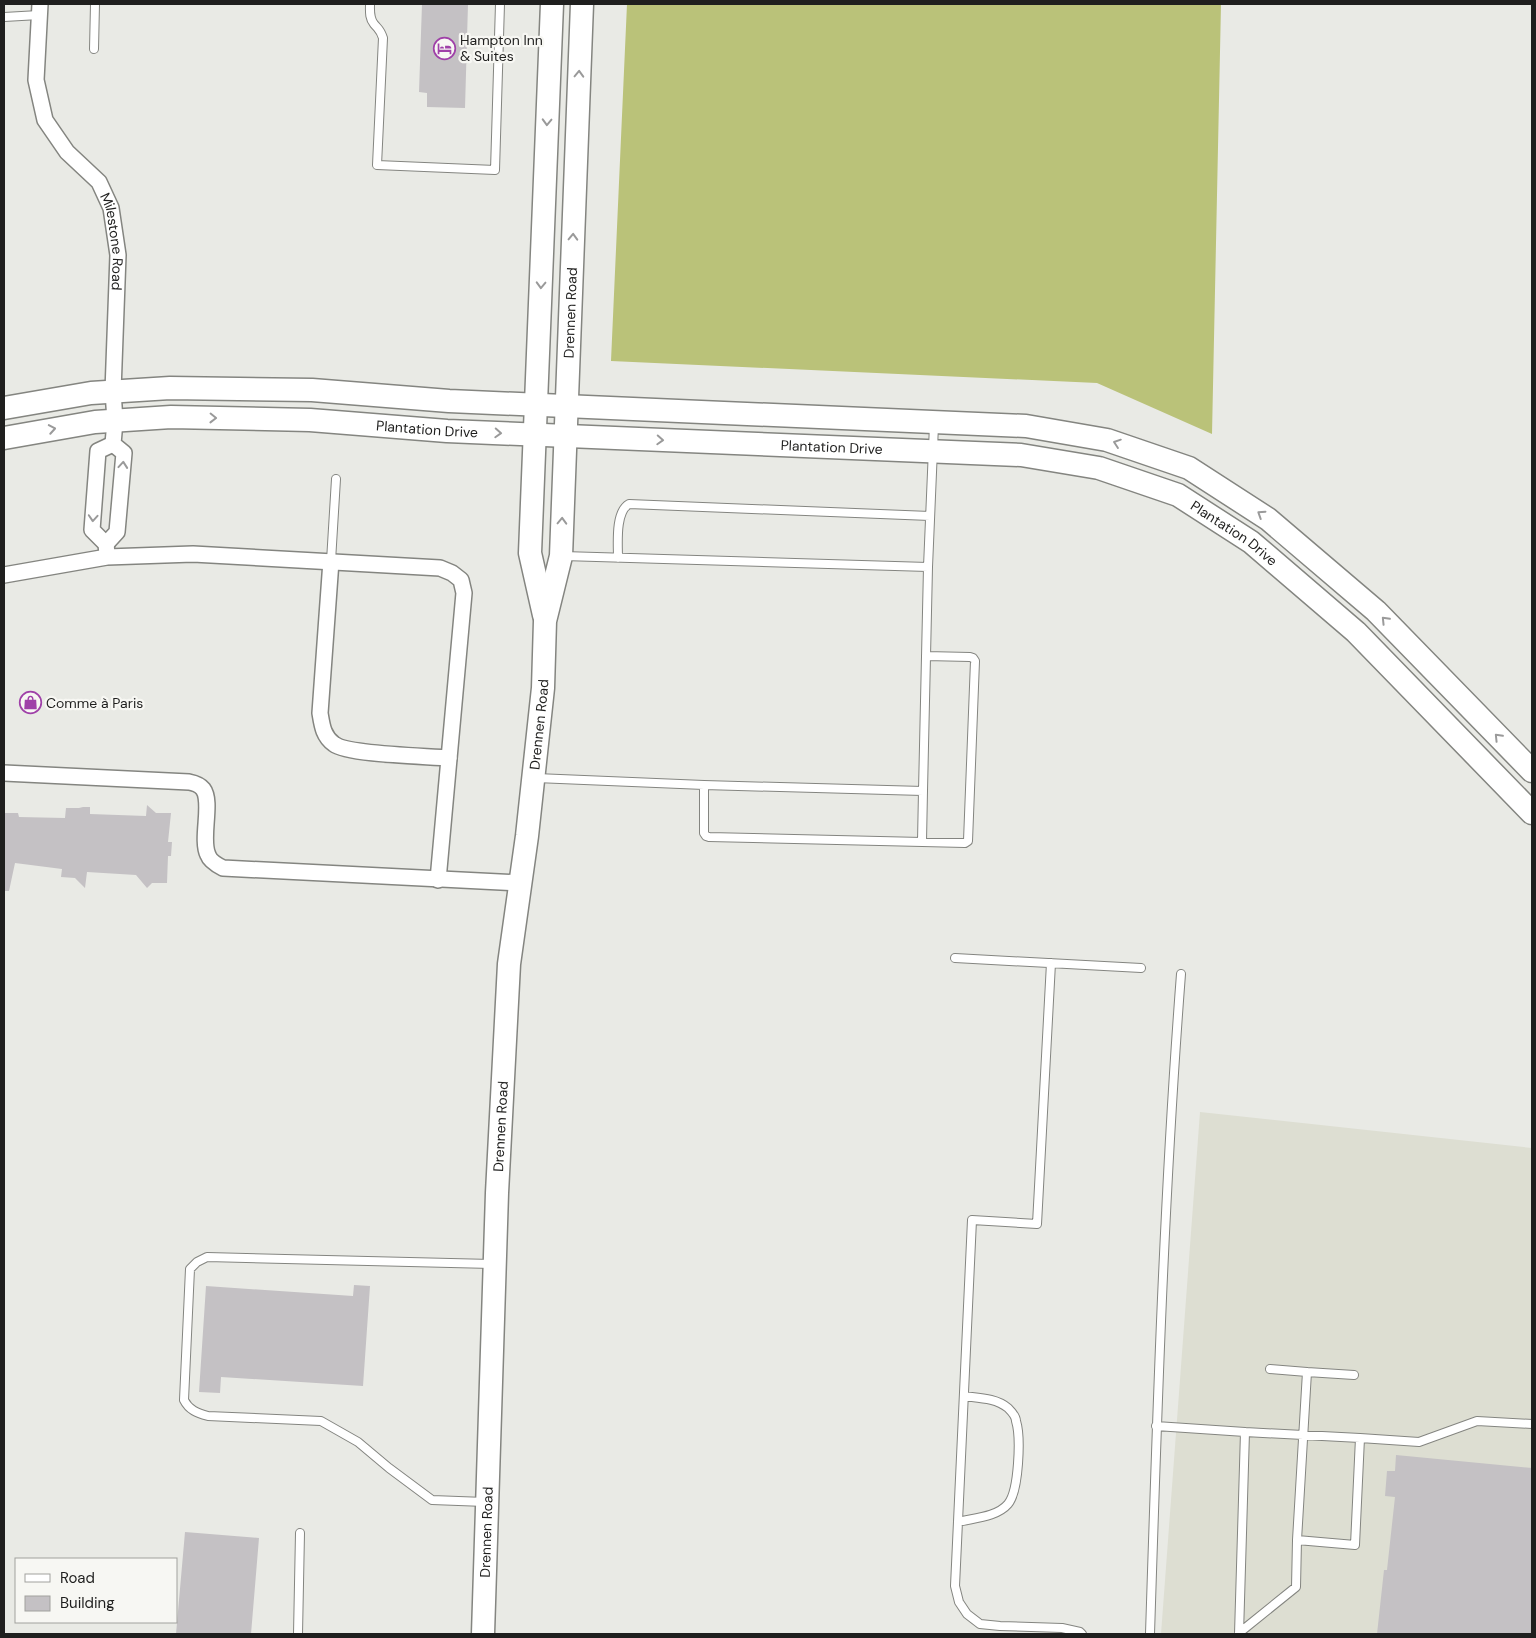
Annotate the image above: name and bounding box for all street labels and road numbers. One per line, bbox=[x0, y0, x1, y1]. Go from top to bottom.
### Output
street label: Milestone Road bbox=[96, 190, 127, 291]
street label: Drennen Road bbox=[560, 267, 581, 359]
street label: Plantation Drive bbox=[375, 416, 478, 441]
street label: Plantation Drive bbox=[780, 436, 883, 458]
street label: Plantation Drive bbox=[1187, 497, 1281, 570]
street label: Drennen Road bbox=[525, 679, 552, 771]
street label: Drennen Road bbox=[489, 1080, 512, 1172]
street label: Drennen Road bbox=[476, 1486, 497, 1578]

